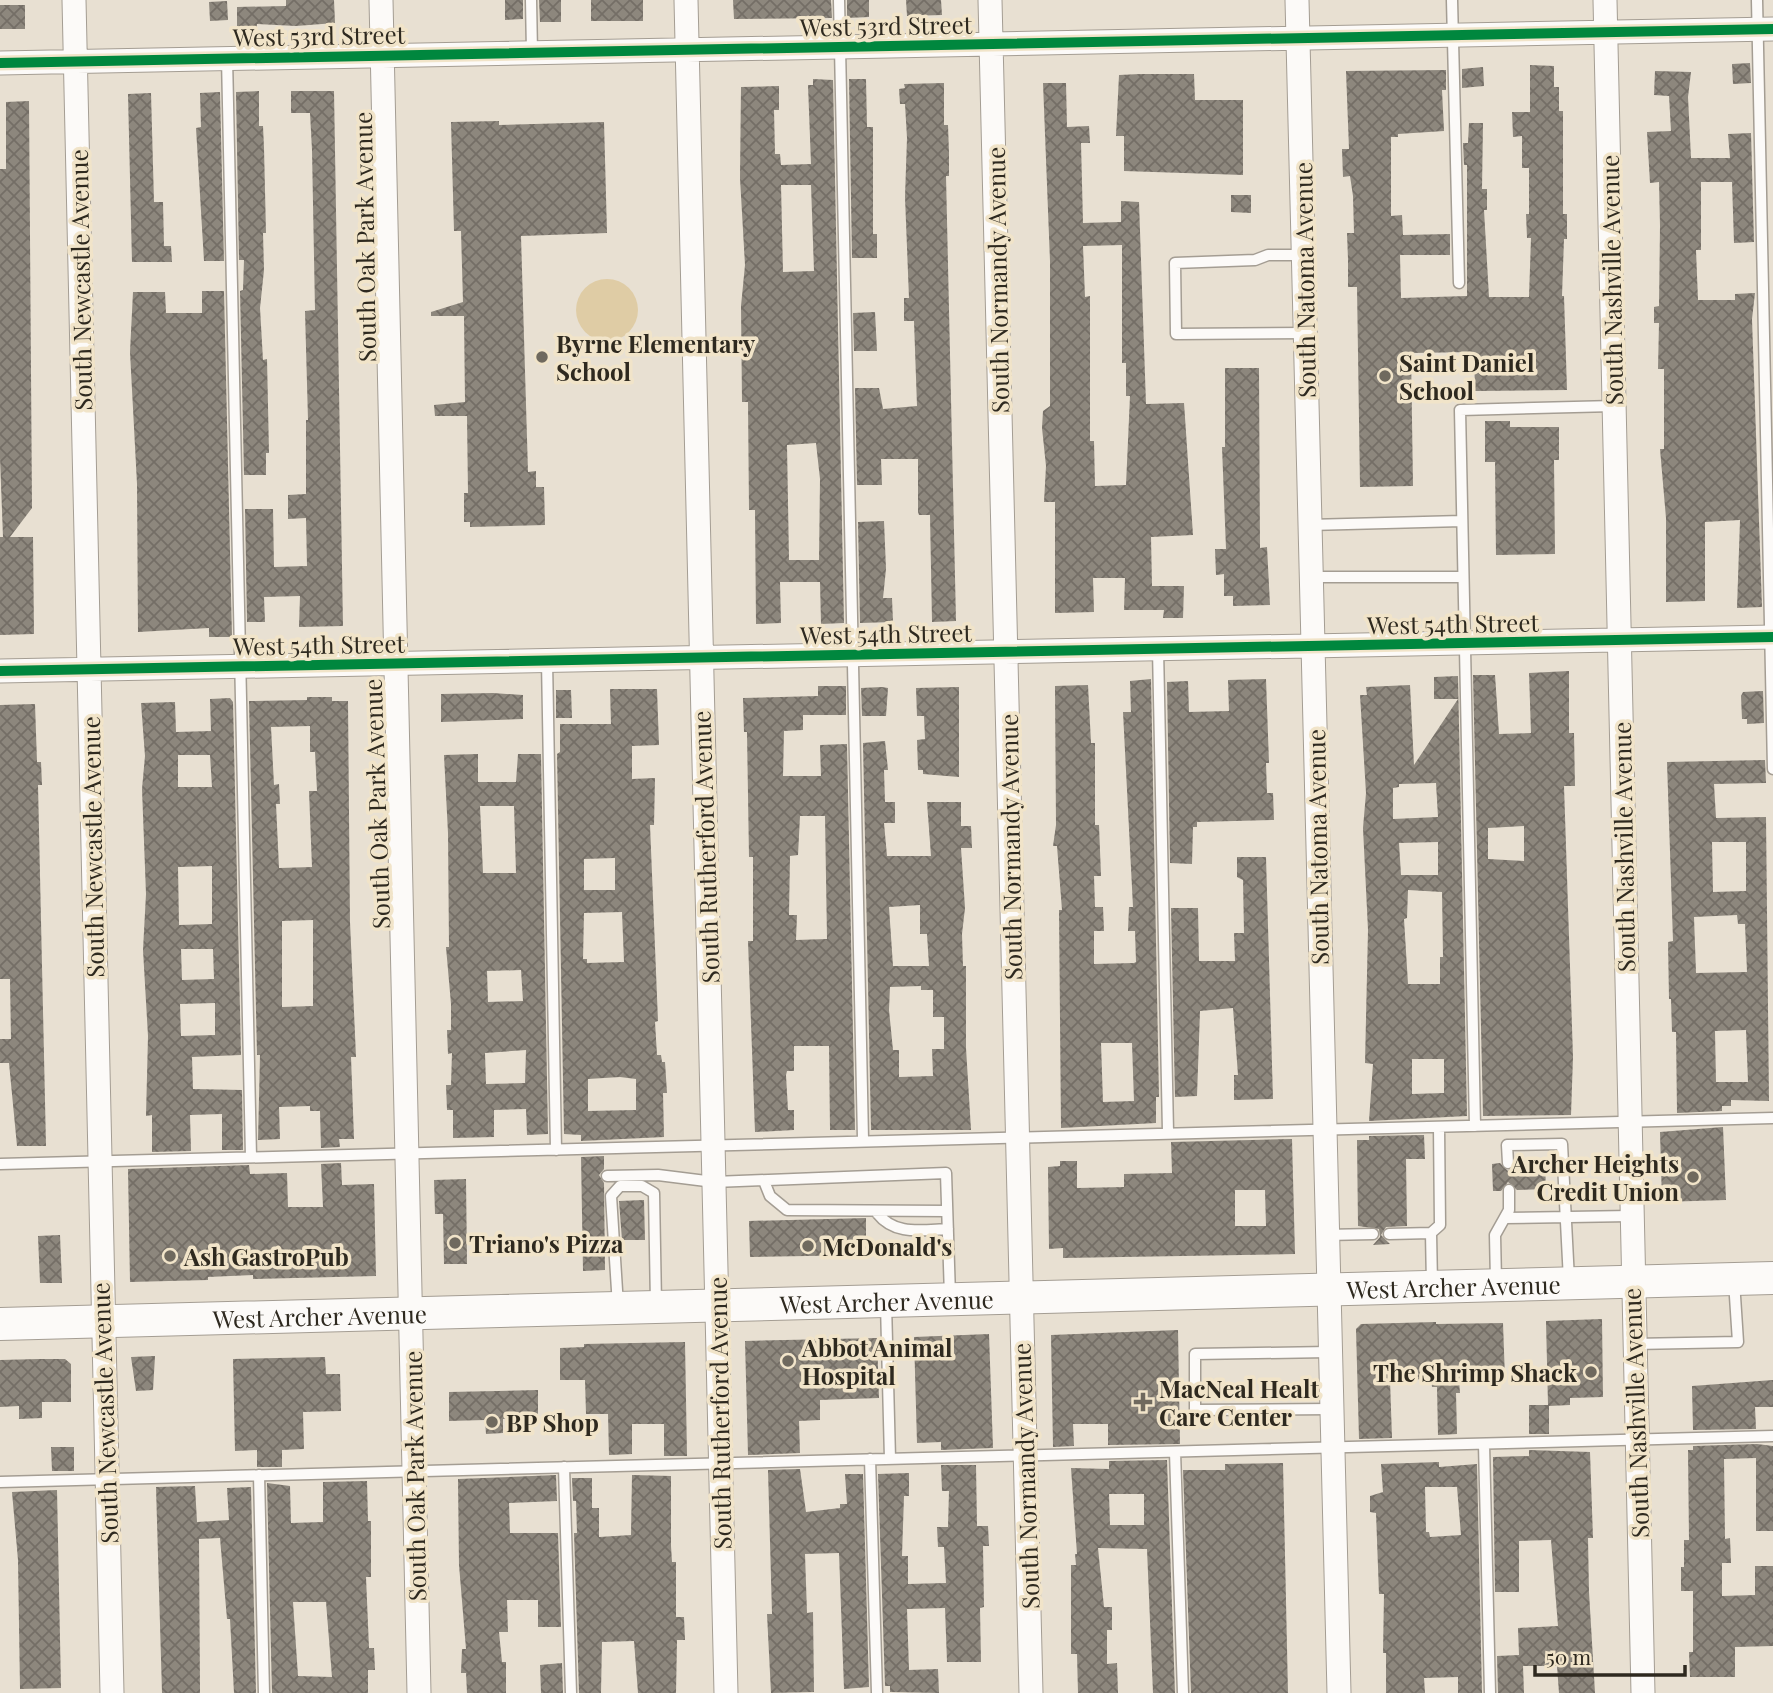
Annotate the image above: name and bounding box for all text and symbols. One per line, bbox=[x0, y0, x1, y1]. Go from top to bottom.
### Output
street label: West 53rd Street bbox=[799, 7, 973, 43]
street label: West 53rd Street bbox=[232, 17, 406, 53]
street label: South Oak Park Avenue bbox=[346, 111, 382, 363]
street label: South Normandy Avenue bbox=[979, 147, 1015, 413]
street label: South Newcastle Avenue bbox=[62, 149, 98, 411]
street label: South Nashville Avenue bbox=[1593, 155, 1629, 405]
street label: South Natoma Avenue bbox=[1286, 162, 1322, 398]
place label: Byrne Elementary School bbox=[556, 327, 756, 387]
place label: Saint Daniel School bbox=[1399, 346, 1535, 406]
marker: Byrne Elementary School bbox=[534, 349, 550, 365]
marker: Saint Daniel School bbox=[1377, 368, 1393, 384]
street label: West 54th Street bbox=[1366, 605, 1540, 641]
street label: West 54th Street bbox=[799, 615, 973, 651]
street label: West 54th Street bbox=[232, 626, 406, 662]
street label: South Oak Park Avenue bbox=[356, 678, 396, 930]
street label: South Rutherford Avenue bbox=[684, 710, 726, 984]
street label: South Normandy Avenue bbox=[992, 714, 1028, 980]
street label: South Newcastle Avenue bbox=[74, 716, 110, 978]
street label: South Nashville Avenue bbox=[1605, 722, 1641, 972]
street label: South Natoma Avenue bbox=[1299, 729, 1335, 965]
place label: Archer Heights Credit Union bbox=[1511, 1147, 1679, 1207]
marker: Archer Heights Credit Union bbox=[1685, 1169, 1701, 1185]
place label: Triano's Pizza bbox=[469, 1227, 624, 1259]
place label: McDonald's bbox=[822, 1230, 952, 1262]
marker: Triano's Pizza bbox=[447, 1235, 463, 1251]
marker: McDonald's bbox=[800, 1238, 816, 1254]
place label: Ash GastroPub bbox=[183, 1240, 349, 1272]
marker: Ash GastroPub bbox=[162, 1248, 178, 1264]
street label: West Archer Avenue bbox=[1345, 1268, 1561, 1305]
street label: South Rutherford Avenue bbox=[701, 1276, 737, 1550]
street label: South Newcastle Avenue bbox=[83, 1282, 125, 1544]
street label: West Archer Avenue bbox=[778, 1282, 994, 1320]
street label: South Nashville Avenue bbox=[1615, 1287, 1655, 1539]
street label: West Archer Avenue bbox=[211, 1297, 427, 1334]
place label: Abbot Animal Hospital bbox=[801, 1331, 953, 1391]
street label: South Normandy Avenue bbox=[1004, 1342, 1046, 1610]
street label: South Oak Park Avenue bbox=[396, 1350, 432, 1602]
marker: Abbot Animal Hospital bbox=[780, 1353, 796, 1369]
place label: The Shrimp Shack bbox=[1373, 1356, 1578, 1388]
marker: The Shrimp Shack bbox=[1583, 1364, 1599, 1380]
place label: MacNeal Healt Care Center bbox=[1159, 1372, 1319, 1432]
marker: MacNeal Healt Care Center bbox=[1133, 1392, 1153, 1412]
place label: BP Shop bbox=[506, 1406, 599, 1438]
marker: BP Shop bbox=[484, 1414, 500, 1430]
scale bar bbox=[1535, 1634, 1686, 1678]
text: 50 m bbox=[1546, 1642, 1592, 1670]

